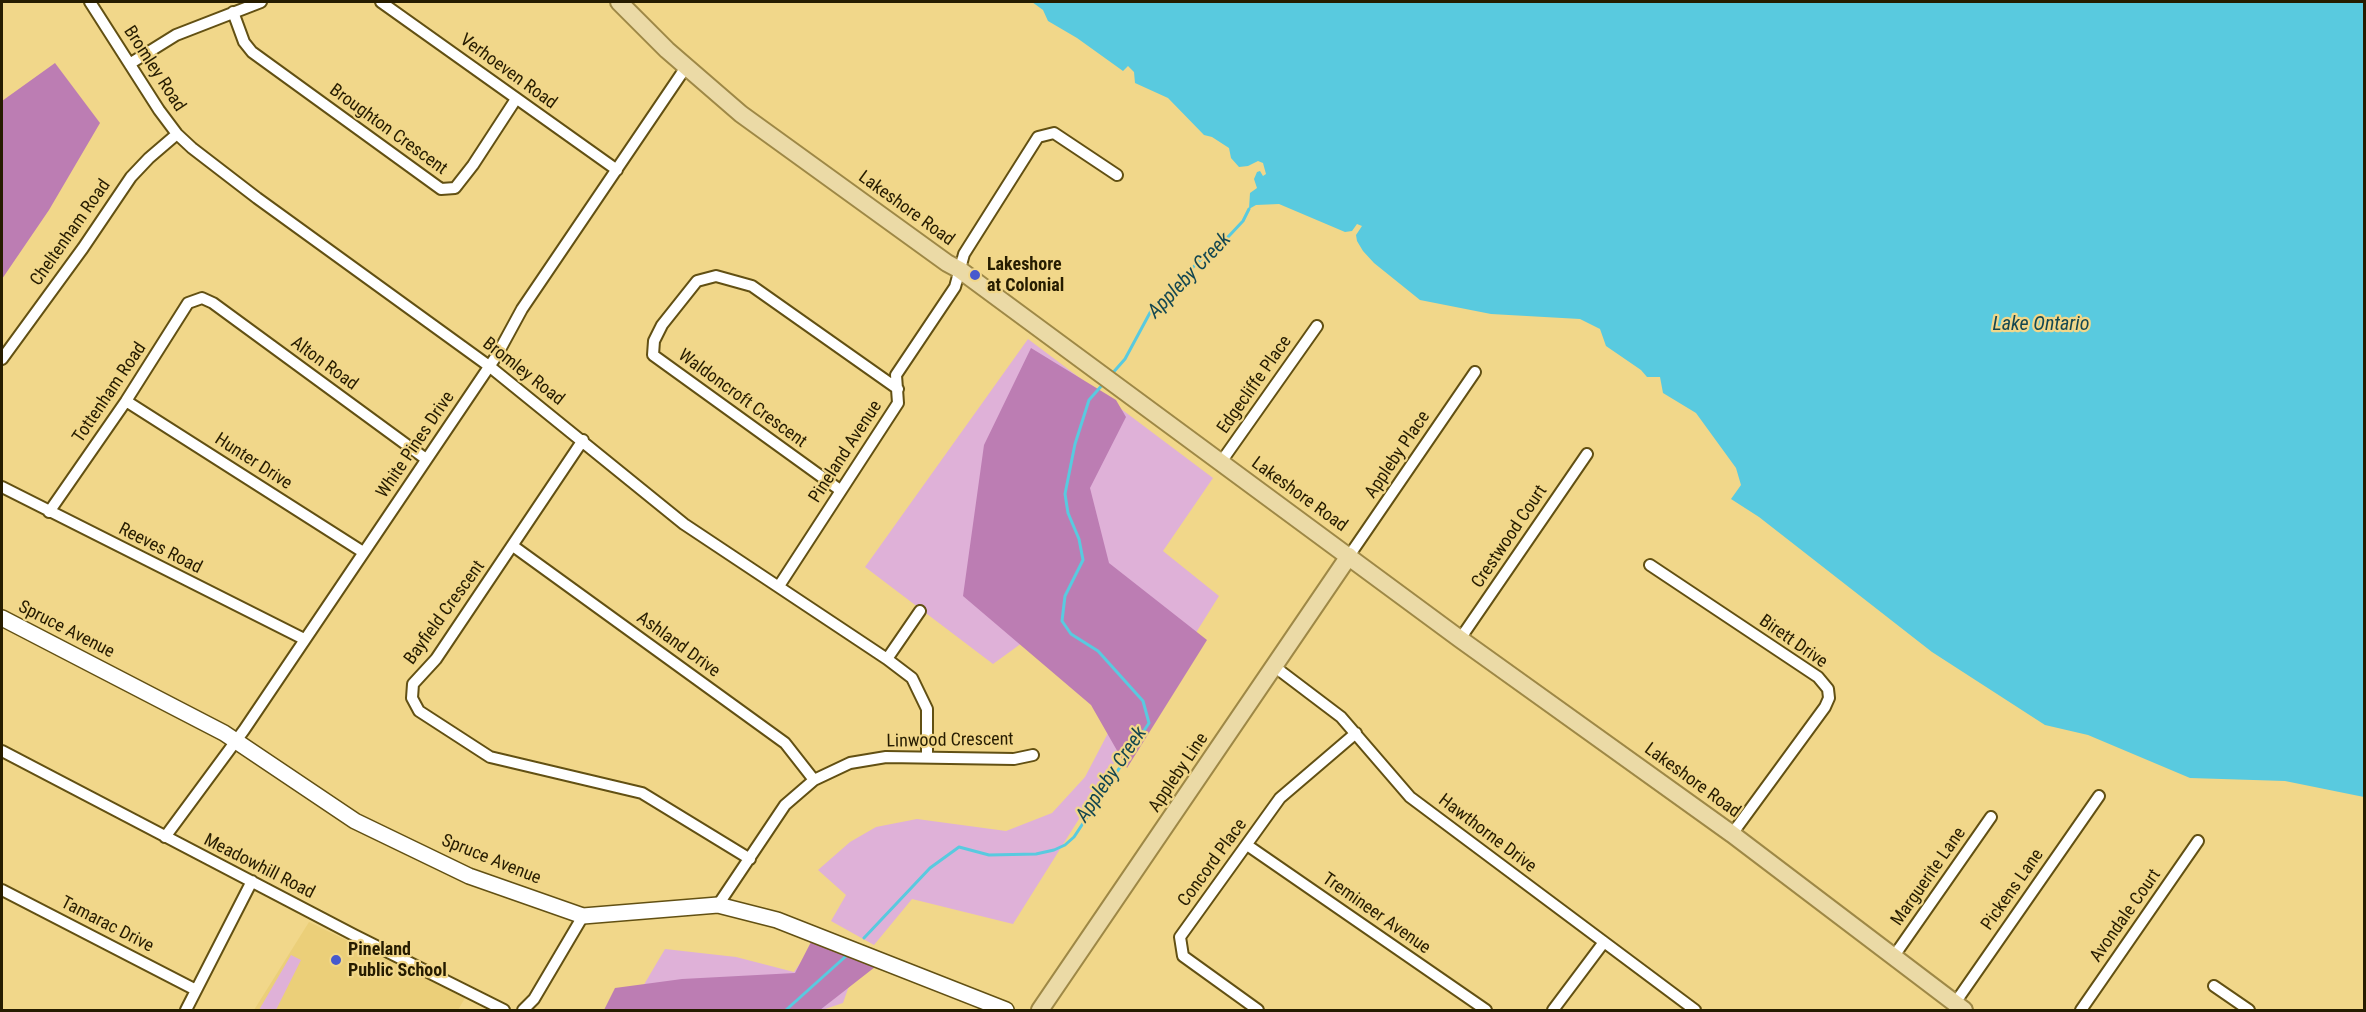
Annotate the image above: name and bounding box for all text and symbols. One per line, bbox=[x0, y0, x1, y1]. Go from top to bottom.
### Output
street label: Bromley Road bbox=[118, 22, 190, 116]
street label: Verhoeven Road bbox=[455, 30, 561, 114]
street label: Broughton Crescent bbox=[325, 80, 451, 180]
street label: Lakeshore Road bbox=[854, 167, 958, 251]
street label: Cheltenham Road bbox=[26, 176, 116, 290]
water label: Appleby Creek bbox=[1143, 228, 1237, 324]
place label: Lakeshore at Colonial bbox=[987, 254, 1064, 296]
marker: Lakeshore at Colonial bbox=[968, 268, 982, 282]
water label: Lake Ontario bbox=[1993, 313, 2089, 337]
street label: Alton Road bbox=[286, 332, 362, 396]
street label: Edgecliffe Place bbox=[1213, 332, 1297, 438]
street label: Bromley Road bbox=[478, 333, 568, 411]
street label: Tottenham Road bbox=[68, 339, 152, 447]
street label: Waldoncroft Crescent bbox=[674, 345, 810, 453]
street label: White Pines Drive bbox=[372, 388, 460, 502]
street label: Pineland Avenue bbox=[805, 397, 887, 507]
street label: Appleby Place bbox=[1361, 407, 1435, 503]
street label: Hunter Drive bbox=[210, 429, 296, 495]
street label: Lakeshore Road bbox=[1247, 453, 1351, 537]
street label: Crestwood Court bbox=[1468, 481, 1552, 593]
street label: Reeves Road bbox=[115, 519, 205, 579]
street label: Bayfield Crescent bbox=[400, 557, 490, 669]
street label: Spruce Avenue bbox=[14, 597, 118, 663]
street label: Ashland Drive bbox=[632, 608, 724, 682]
street label: Birett Drive bbox=[1755, 611, 1831, 673]
water label: Appleby Creek bbox=[1071, 723, 1153, 827]
street label: Linwood Crescent bbox=[886, 729, 1014, 753]
street label: Appleby Line bbox=[1145, 729, 1213, 817]
street label: Lakeshore Road bbox=[1640, 739, 1744, 823]
street label: Hawthorne Drive bbox=[1434, 790, 1540, 878]
street label: Concord Place bbox=[1174, 815, 1252, 911]
street label: Marguerite Lane bbox=[1887, 824, 1971, 930]
street label: Meadowhill Road bbox=[200, 830, 318, 904]
street label: Spruce Avenue bbox=[438, 830, 544, 890]
street label: Pickens Lane bbox=[1977, 845, 2049, 935]
street label: Avondale Court bbox=[2086, 865, 2166, 967]
street label: Tremineer Avenue bbox=[1318, 869, 1434, 959]
street label: Tamarac Drive bbox=[57, 892, 157, 958]
place label: Pineland Public School bbox=[348, 939, 447, 982]
marker: Pineland Public School bbox=[329, 953, 343, 967]

